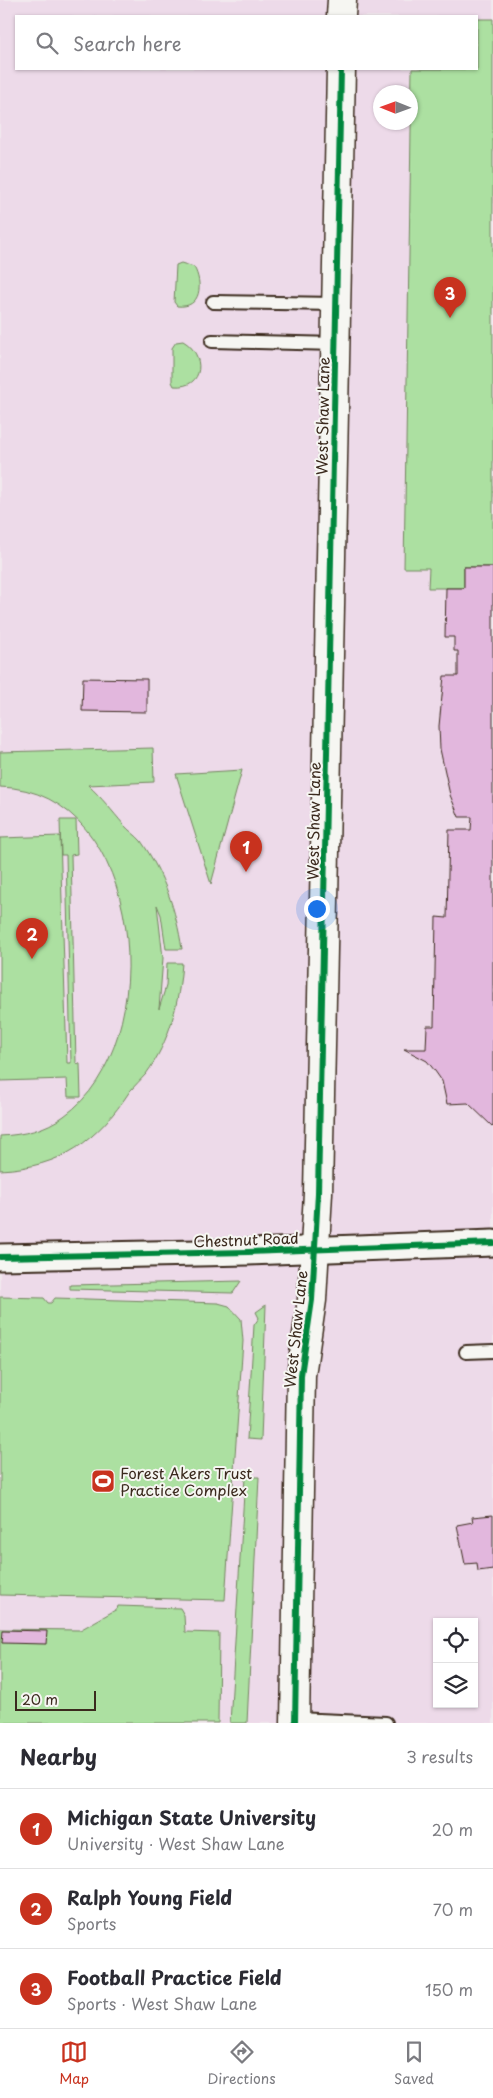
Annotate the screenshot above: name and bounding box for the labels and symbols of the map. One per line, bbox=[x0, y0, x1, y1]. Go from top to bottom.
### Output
north arrow bbox=[373, 85, 418, 130]
pin: 3 bbox=[434, 277, 466, 318]
street label: West Shaw Lane bbox=[309, 357, 335, 475]
street label: West Shaw Lane bbox=[300, 762, 326, 880]
pin: 1 bbox=[230, 831, 262, 872]
your location bbox=[304, 896, 330, 922]
pin: 2 bbox=[16, 918, 48, 959]
street label: Chestnut Road bbox=[193, 1226, 299, 1252]
street label: West Shaw Lane bbox=[277, 1269, 313, 1389]
place label: Forest Akers Trust Practice Complex bbox=[120, 1461, 252, 1501]
sports icon: Forest Akers Trust Practice Complex bbox=[90, 1468, 116, 1494]
scale bar bbox=[15, 1688, 96, 1711]

